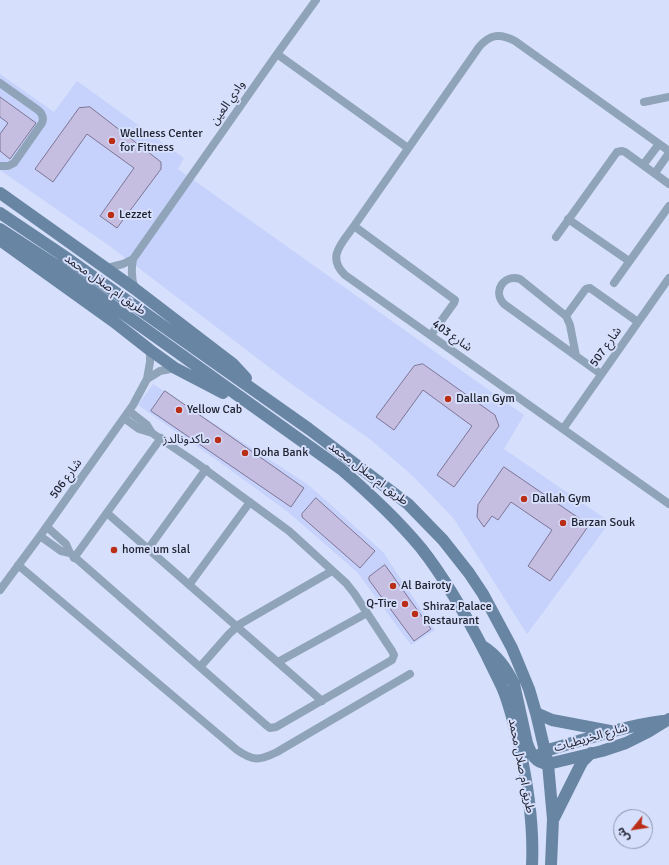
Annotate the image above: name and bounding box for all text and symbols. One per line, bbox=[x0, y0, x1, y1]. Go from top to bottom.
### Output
street label: وادي العين bbox=[207, 78, 249, 128]
place label: Wellness Center for Fitness bbox=[120, 127, 203, 155]
marker: Wellness Center for Fitness bbox=[107, 136, 117, 146]
place label: Lezzet bbox=[119, 208, 152, 222]
marker: Lezzet bbox=[106, 210, 116, 220]
street label: طريق ام صلال محمد bbox=[62, 252, 148, 318]
street label: شارع 403 bbox=[429, 317, 475, 355]
street label: شارع 507 bbox=[587, 324, 625, 370]
place label: Dallan Gym bbox=[456, 392, 515, 406]
marker: Dallan Gym bbox=[443, 394, 453, 404]
place label: Yellow Cab bbox=[187, 403, 242, 417]
marker: Yellow Cab bbox=[174, 405, 184, 415]
place label: ماكدونالدز bbox=[163, 433, 210, 447]
marker: ماكدونالدز bbox=[213, 435, 223, 445]
street label: طريق ام صلال محمد bbox=[325, 439, 411, 509]
place label: Doha Bank bbox=[253, 446, 308, 460]
marker: Doha Bank bbox=[240, 448, 250, 458]
street label: شارع 506 bbox=[47, 456, 85, 502]
place label: Dallah Gym bbox=[532, 492, 591, 506]
marker: Dallah Gym bbox=[519, 494, 529, 504]
place label: Barzan Souk bbox=[571, 516, 635, 530]
marker: Barzan Souk bbox=[558, 518, 568, 528]
place label: home um slal bbox=[122, 543, 190, 557]
marker: home um slal bbox=[109, 545, 119, 555]
place label: Al Bairoty bbox=[401, 579, 451, 593]
marker: Al Bairoty bbox=[388, 581, 398, 591]
place label: Q-Tire bbox=[366, 597, 397, 611]
marker: Q-Tire bbox=[400, 599, 410, 609]
place label: Shiraz Palace Restaurant bbox=[423, 600, 492, 628]
marker: Shiraz Palace Restaurant bbox=[410, 609, 420, 619]
street label: طريق ام صلال محمد bbox=[505, 718, 537, 814]
street label: شارع الخريطيات bbox=[552, 721, 630, 755]
north arrow bbox=[613, 809, 653, 849]
text: ش bbox=[614, 825, 632, 845]

